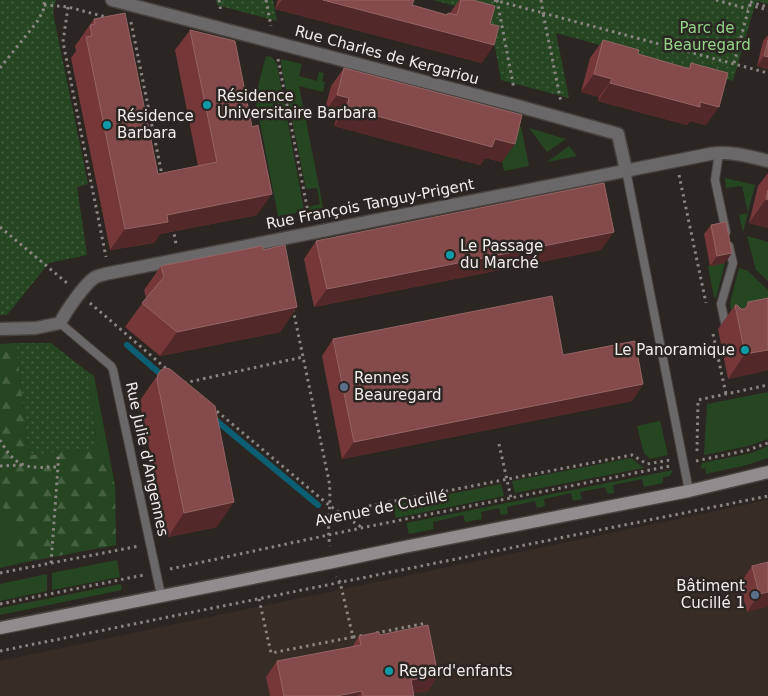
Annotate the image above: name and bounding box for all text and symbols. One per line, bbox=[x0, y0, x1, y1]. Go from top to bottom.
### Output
park label: Parc de Beauregard bbox=[663, 19, 751, 54]
street label: Rue Charles de Kergariou bbox=[293, 22, 481, 88]
place label: Résidence Universitaire Barbara bbox=[217, 87, 377, 122]
marker: Résidence Universitaire Barbara bbox=[201, 99, 213, 111]
place label: Résidence Barbara bbox=[117, 107, 194, 142]
marker: Résidence Barbara bbox=[101, 119, 113, 131]
street label: Rue François Tanguy-Prigent bbox=[264, 175, 476, 233]
place label: Le Passage du Marché bbox=[460, 237, 543, 272]
marker: Le Passage du Marché bbox=[444, 249, 456, 261]
place label: Le Panoramique bbox=[614, 341, 735, 359]
marker: Le Panoramique bbox=[739, 344, 751, 356]
place label: Rennes Beauregard bbox=[354, 369, 441, 404]
street label: Rue Julie d'Angennes bbox=[122, 380, 172, 538]
marker: Rennes Beauregard bbox=[338, 381, 350, 393]
street label: Avenue de Cucillé bbox=[314, 486, 448, 530]
place label: Bâtiment Cucillé 1 bbox=[676, 577, 745, 612]
marker: Bâtiment Cucillé 1 bbox=[749, 589, 761, 601]
place label: Regard'enfants bbox=[399, 662, 513, 680]
marker: Regard'enfants bbox=[383, 665, 395, 677]

